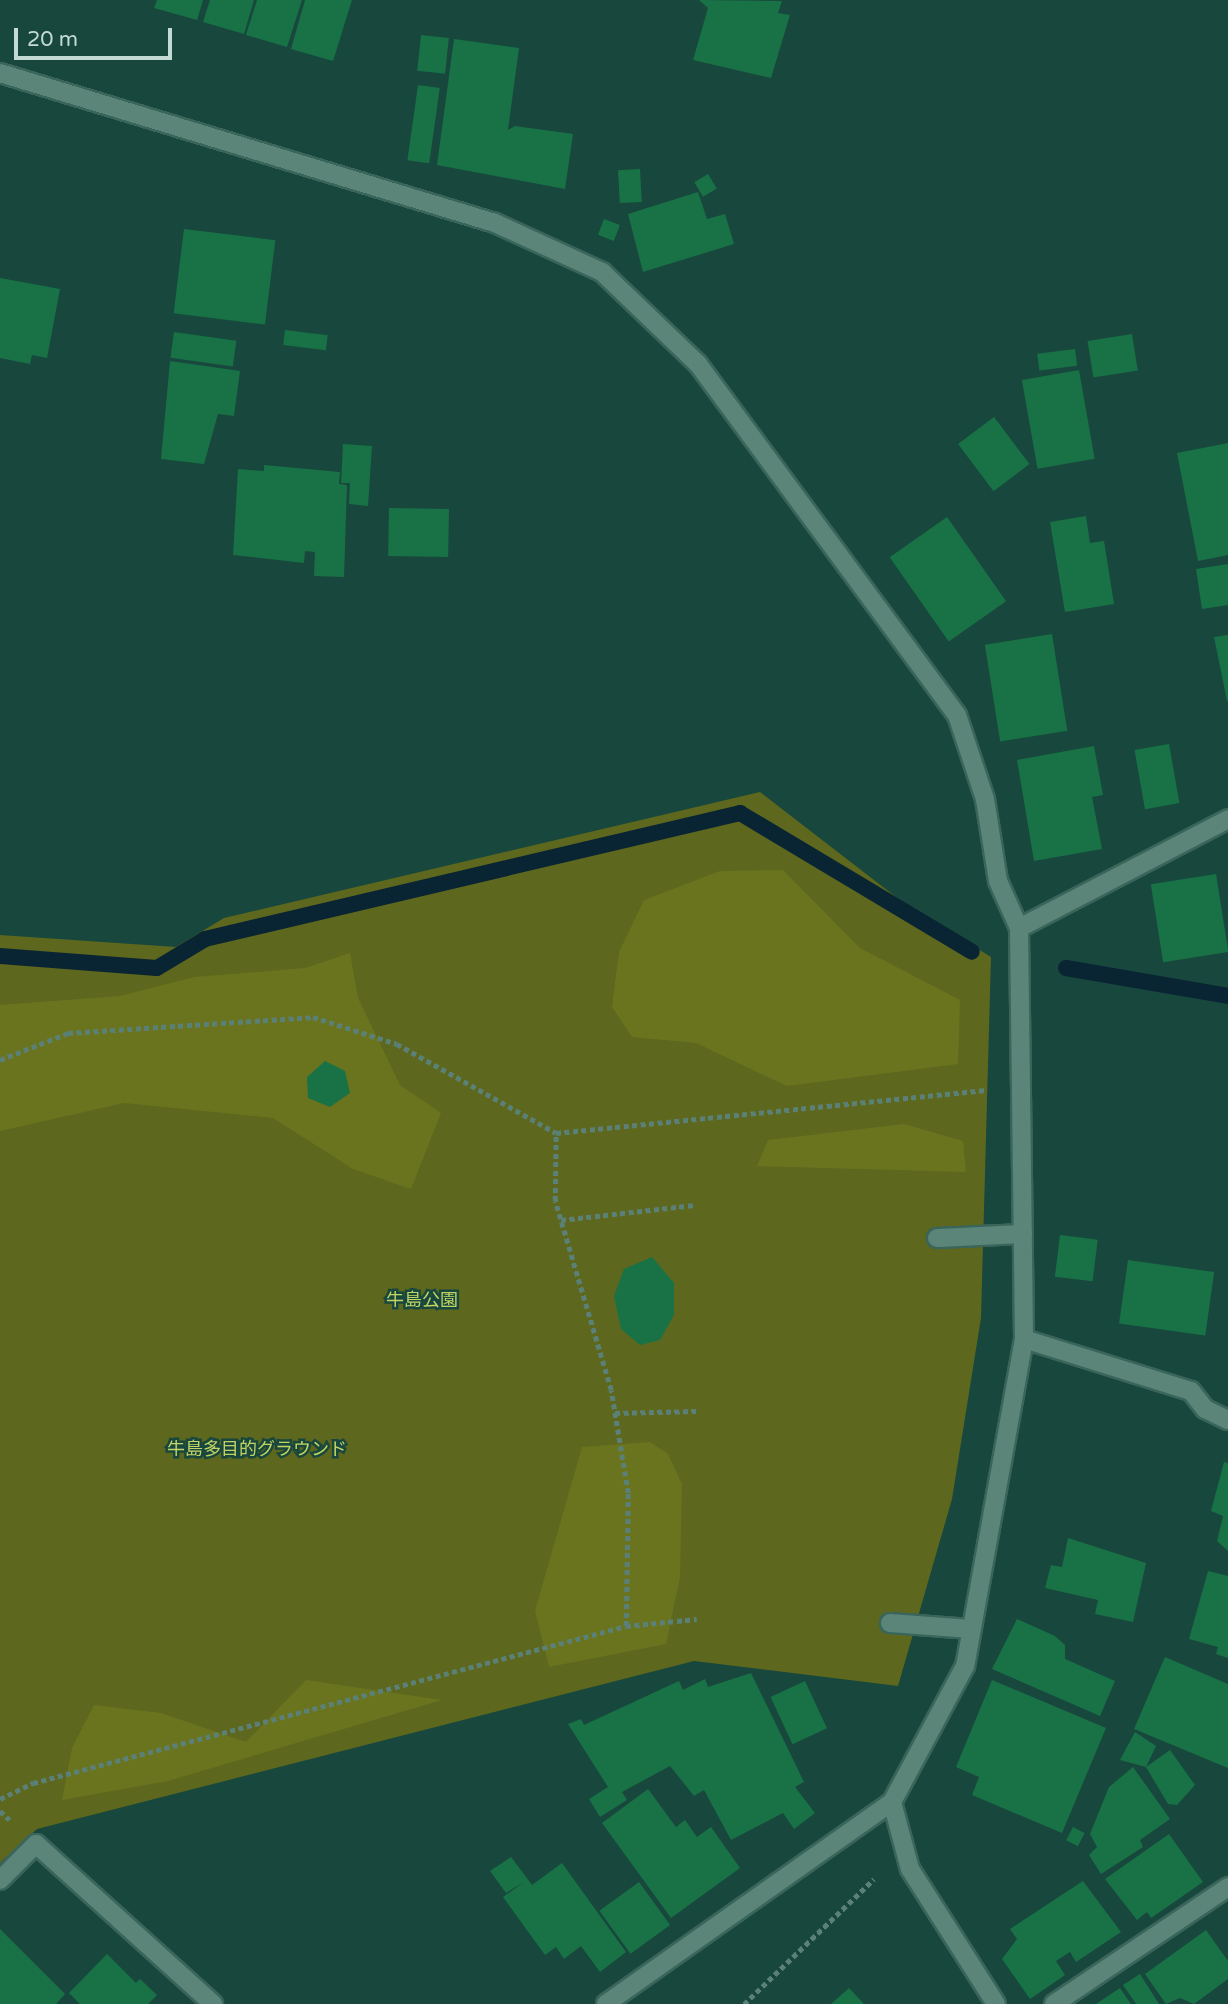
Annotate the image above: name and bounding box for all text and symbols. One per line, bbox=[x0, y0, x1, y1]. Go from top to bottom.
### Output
scale bar bbox=[18, 14, 175, 58]
text: 20 m bbox=[27, 27, 78, 52]
park label: 牛島公園 bbox=[386, 1289, 458, 1311]
park label: 牛島多目的グラウンド bbox=[167, 1438, 347, 1460]

